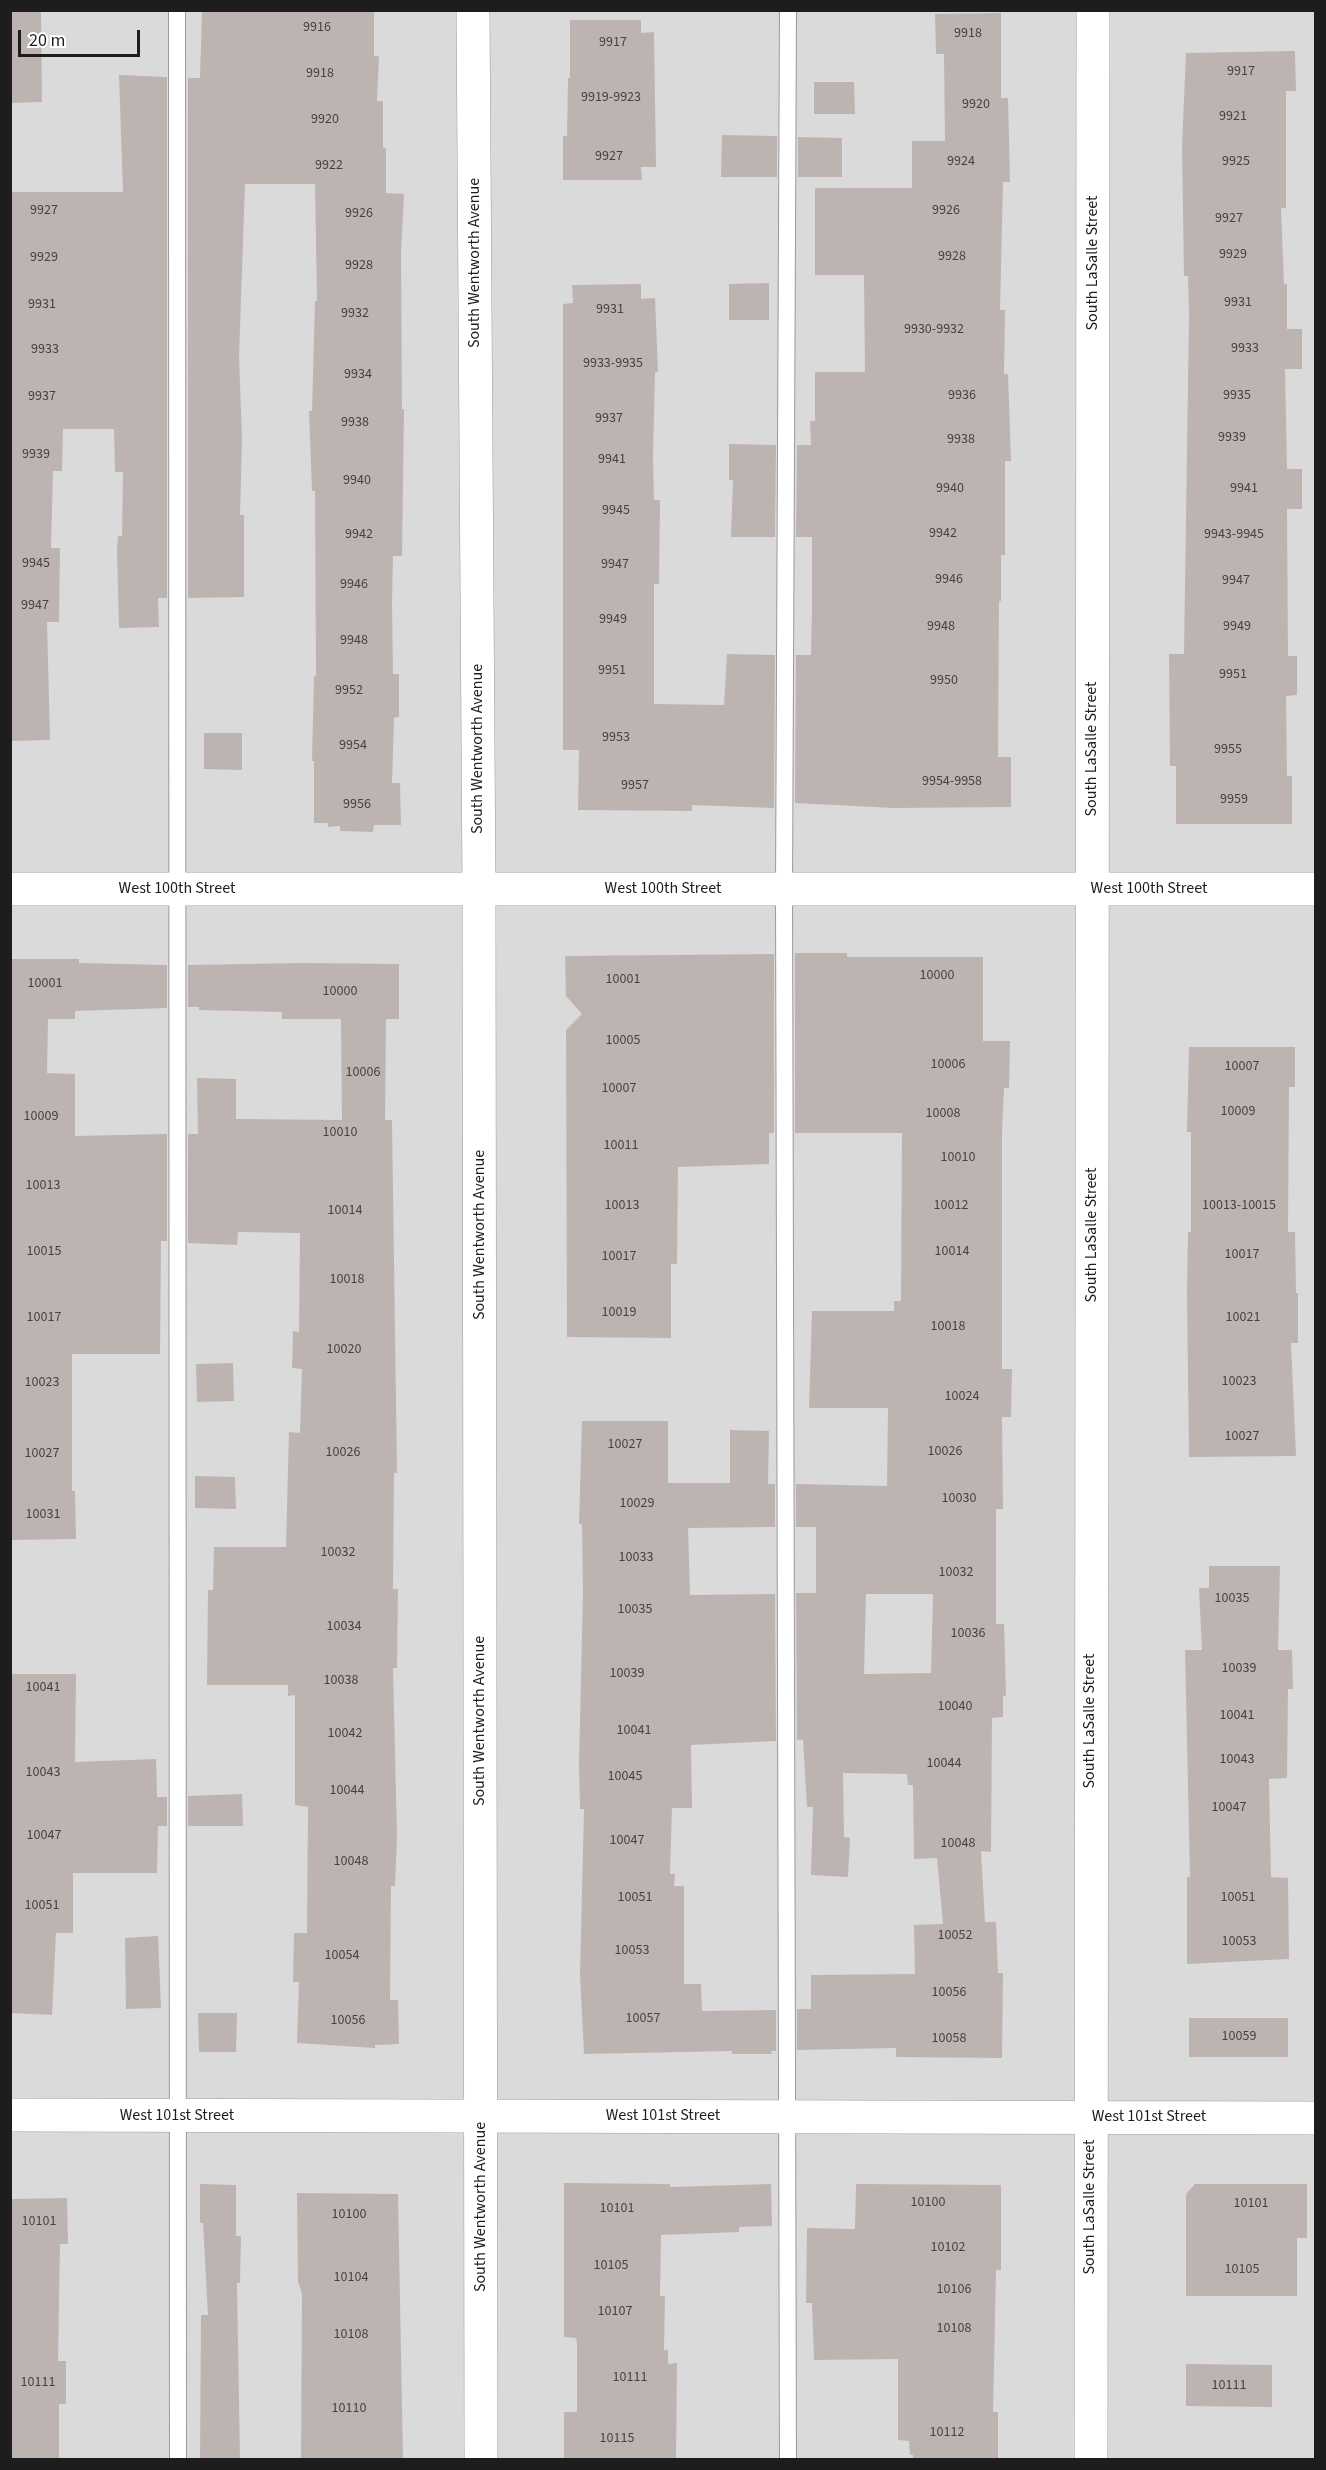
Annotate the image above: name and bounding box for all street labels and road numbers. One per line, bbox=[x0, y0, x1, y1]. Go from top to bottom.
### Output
street label: South Wentworth Avenue bbox=[465, 178, 485, 348]
street label: South LaSalle Street bbox=[1083, 195, 1103, 331]
street label: South Wentworth Avenue bbox=[468, 664, 488, 834]
street label: South LaSalle Street bbox=[1082, 681, 1102, 817]
street label: West 100th Street bbox=[119, 879, 235, 899]
street label: West 100th Street bbox=[605, 879, 721, 899]
street label: West 100th Street bbox=[1091, 879, 1207, 899]
street label: South Wentworth Avenue bbox=[470, 1150, 490, 1320]
street label: South LaSalle Street bbox=[1082, 1167, 1102, 1303]
street label: South Wentworth Avenue bbox=[470, 1636, 490, 1806]
street label: South LaSalle Street bbox=[1080, 1653, 1100, 1789]
street label: West 101st Street bbox=[120, 2106, 234, 2126]
street label: West 101st Street bbox=[606, 2106, 720, 2126]
street label: West 101st Street bbox=[1092, 2107, 1206, 2127]
street label: South Wentworth Avenue bbox=[471, 2122, 491, 2292]
street label: South LaSalle Street bbox=[1080, 2139, 1100, 2275]

